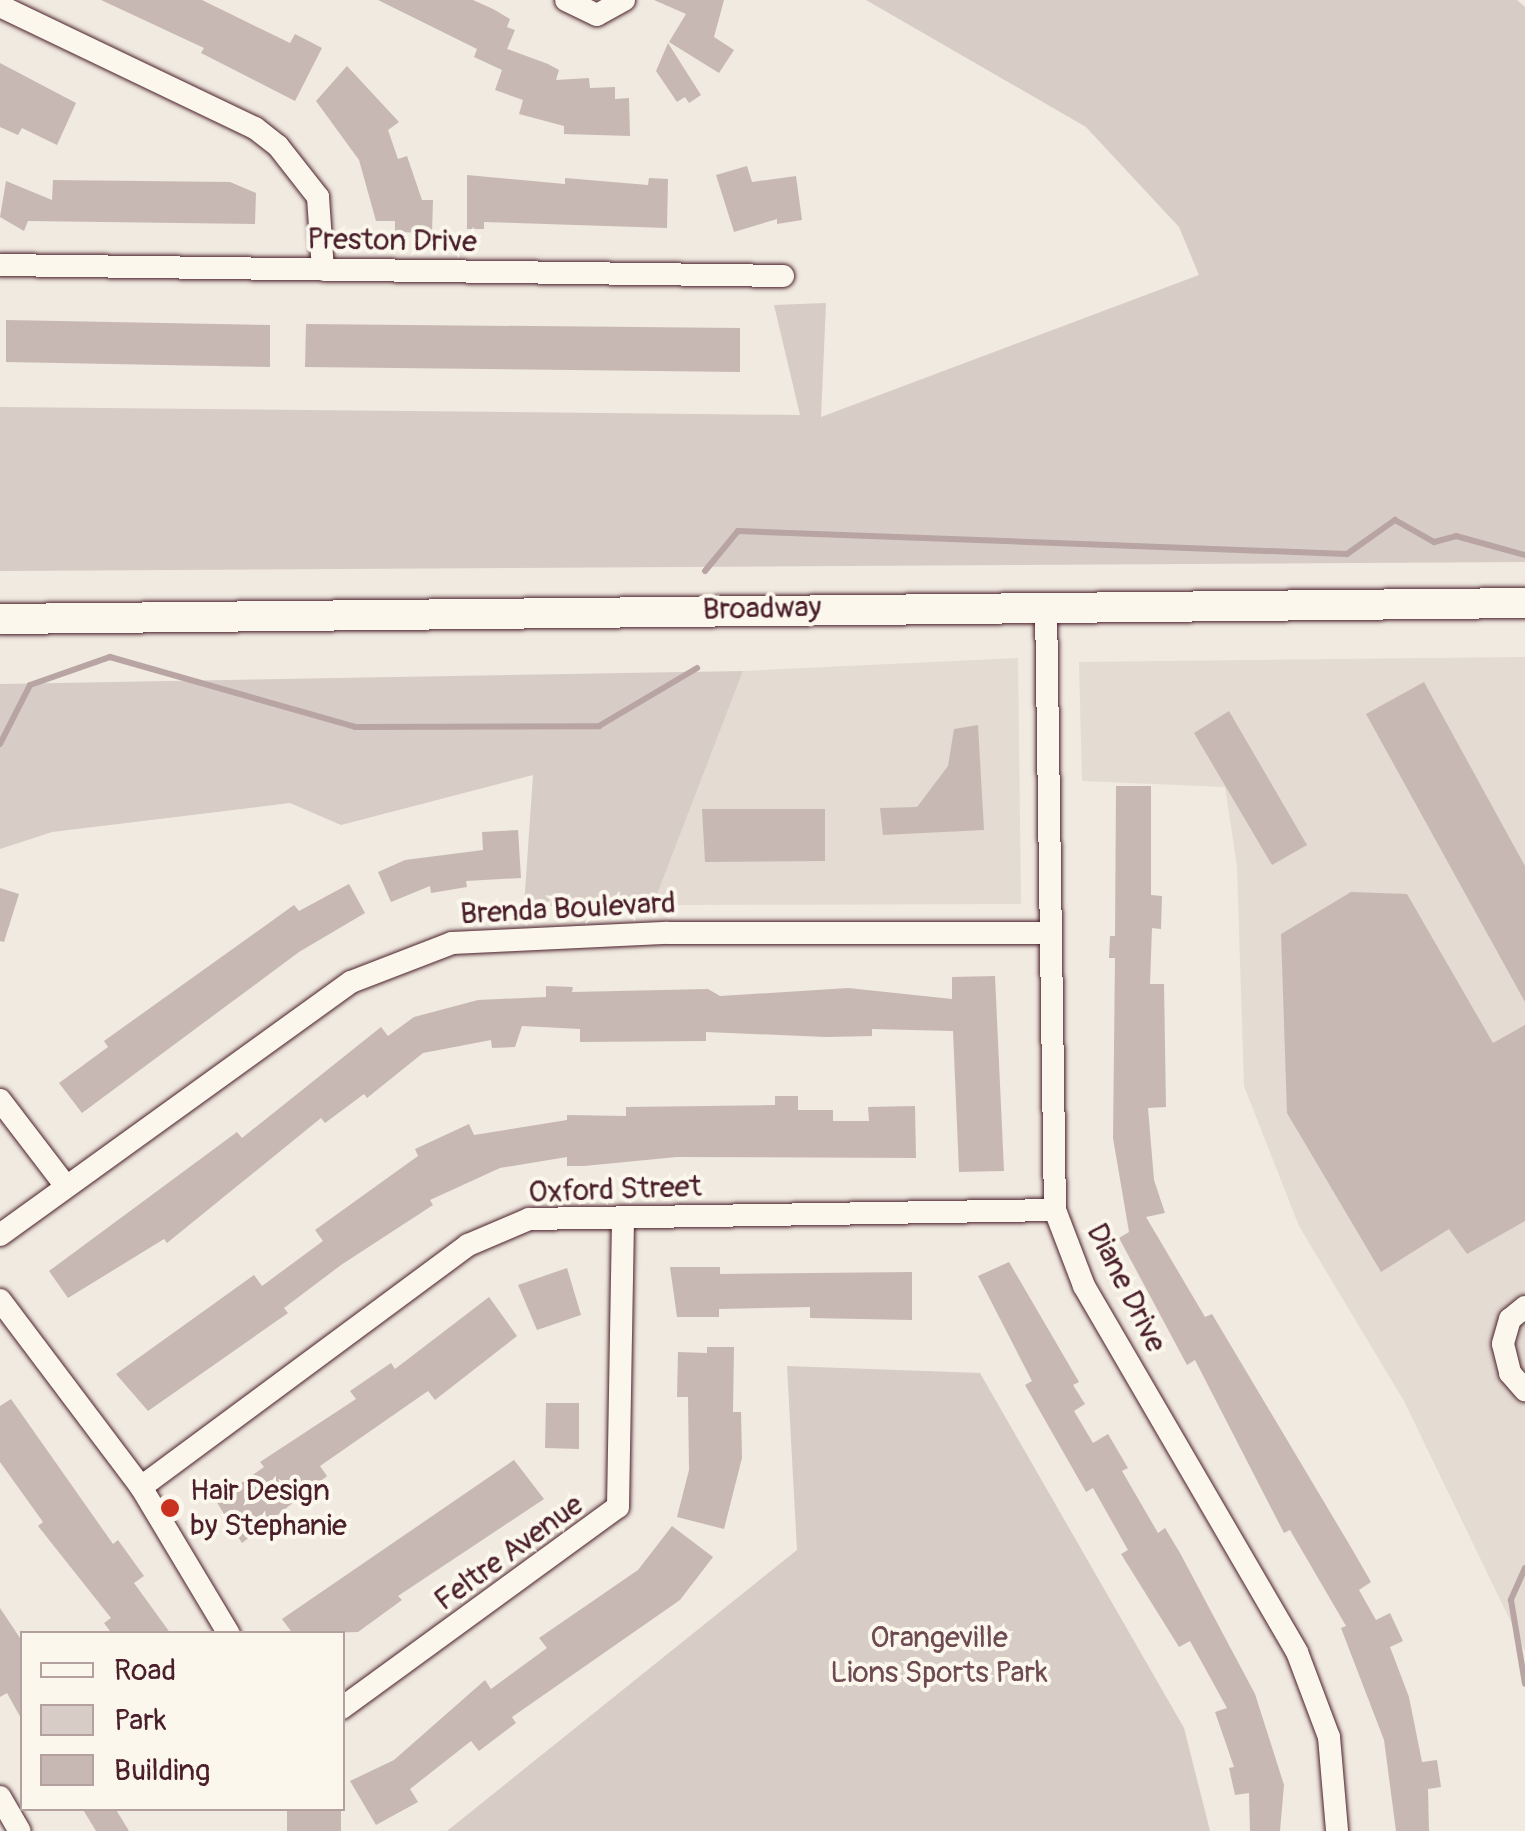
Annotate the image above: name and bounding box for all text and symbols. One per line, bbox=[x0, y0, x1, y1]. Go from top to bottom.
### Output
street label: Preston Drive bbox=[307, 222, 477, 260]
street label: Broadway bbox=[702, 590, 822, 628]
street label: Brenda Boulevard bbox=[459, 885, 677, 933]
street label: Oxford Street bbox=[528, 1169, 702, 1211]
street label: Diane Drive bbox=[1078, 1218, 1174, 1358]
place label: Hair Design by Stephanie bbox=[190, 1473, 347, 1544]
street label: Feltre Avenue bbox=[428, 1487, 590, 1619]
marker: Hair Design by Stephanie bbox=[159, 1497, 181, 1519]
park label: Orangeville Lions Sports Park bbox=[830, 1620, 1048, 1690]
legend bbox=[20, 1631, 345, 1811]
text: Road bbox=[114, 1652, 176, 1689]
text: Park bbox=[114, 1702, 167, 1739]
text: Building bbox=[114, 1752, 210, 1789]

